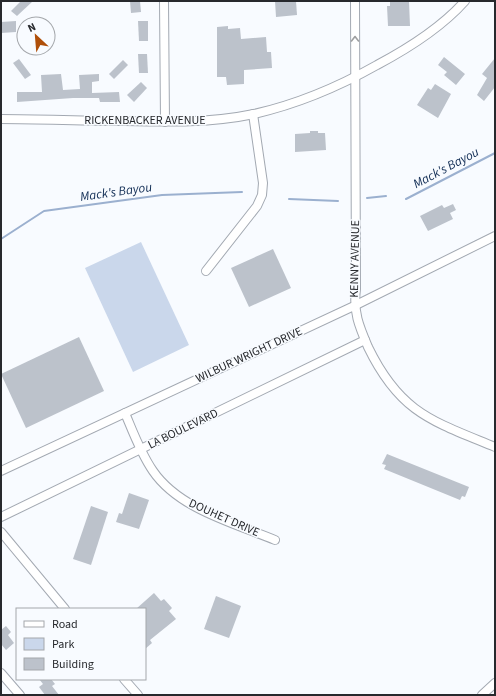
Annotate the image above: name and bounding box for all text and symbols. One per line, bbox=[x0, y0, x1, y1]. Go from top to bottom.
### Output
north arrow bbox=[16, 16, 56, 56]
text: N bbox=[25, 19, 38, 36]
one-way arrow bbox=[351, 36, 359, 42]
street label: RICKENBACKER AVENUE bbox=[84, 112, 206, 129]
water label: Mack's Bayou bbox=[410, 143, 482, 193]
water label: Mack's Bayou bbox=[79, 178, 153, 206]
street label: KENNY AVENUE bbox=[346, 220, 364, 298]
street label: WILBUR WRIGHT DRIVE bbox=[193, 323, 305, 387]
street label: LA BOULEVARD bbox=[145, 405, 221, 453]
street label: DOUHET DRIVE bbox=[186, 495, 262, 541]
legend bbox=[16, 608, 146, 680]
text: Road bbox=[52, 616, 78, 633]
text: Park bbox=[52, 636, 74, 653]
text: Building bbox=[52, 656, 94, 673]

